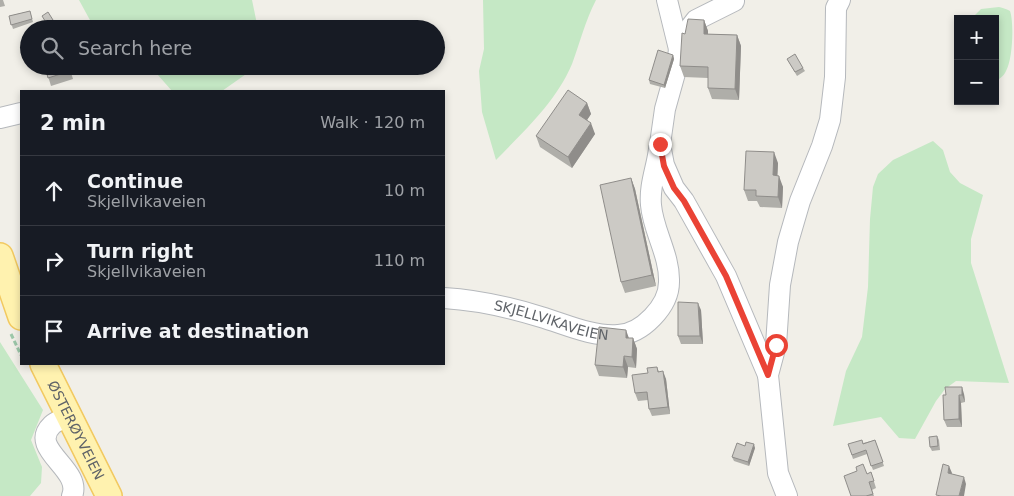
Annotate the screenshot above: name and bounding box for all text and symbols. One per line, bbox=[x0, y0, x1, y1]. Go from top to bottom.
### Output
map controls bbox=[954, 15, 999, 105]
button: + bbox=[954, 15, 999, 60]
search box bbox=[20, 20, 445, 75]
icon: search bbox=[38, 34, 66, 62]
text: Search here bbox=[78, 37, 192, 59]
button: − bbox=[954, 60, 999, 105]
text: 2 min bbox=[40, 111, 106, 135]
text: Walk · 120 m bbox=[320, 113, 425, 132]
route end bbox=[649, 133, 672, 156]
text: Continue bbox=[87, 170, 183, 192]
icon: ahead bbox=[40, 177, 68, 205]
text: 10 m bbox=[384, 181, 425, 200]
text: Skjellvikaveien bbox=[87, 192, 206, 211]
text: Turn right bbox=[87, 240, 193, 262]
icon: right bbox=[40, 247, 68, 275]
text: 110 m bbox=[374, 251, 425, 270]
text: Skjellvikaveien bbox=[87, 262, 206, 281]
street label: SKJELLVIKAVEIEN bbox=[493, 297, 609, 343]
icon: arrive bbox=[40, 317, 68, 345]
text: Arrive at destination bbox=[87, 320, 309, 342]
route start bbox=[765, 334, 788, 357]
street label: ØSTERØYVEIEN bbox=[45, 378, 108, 482]

